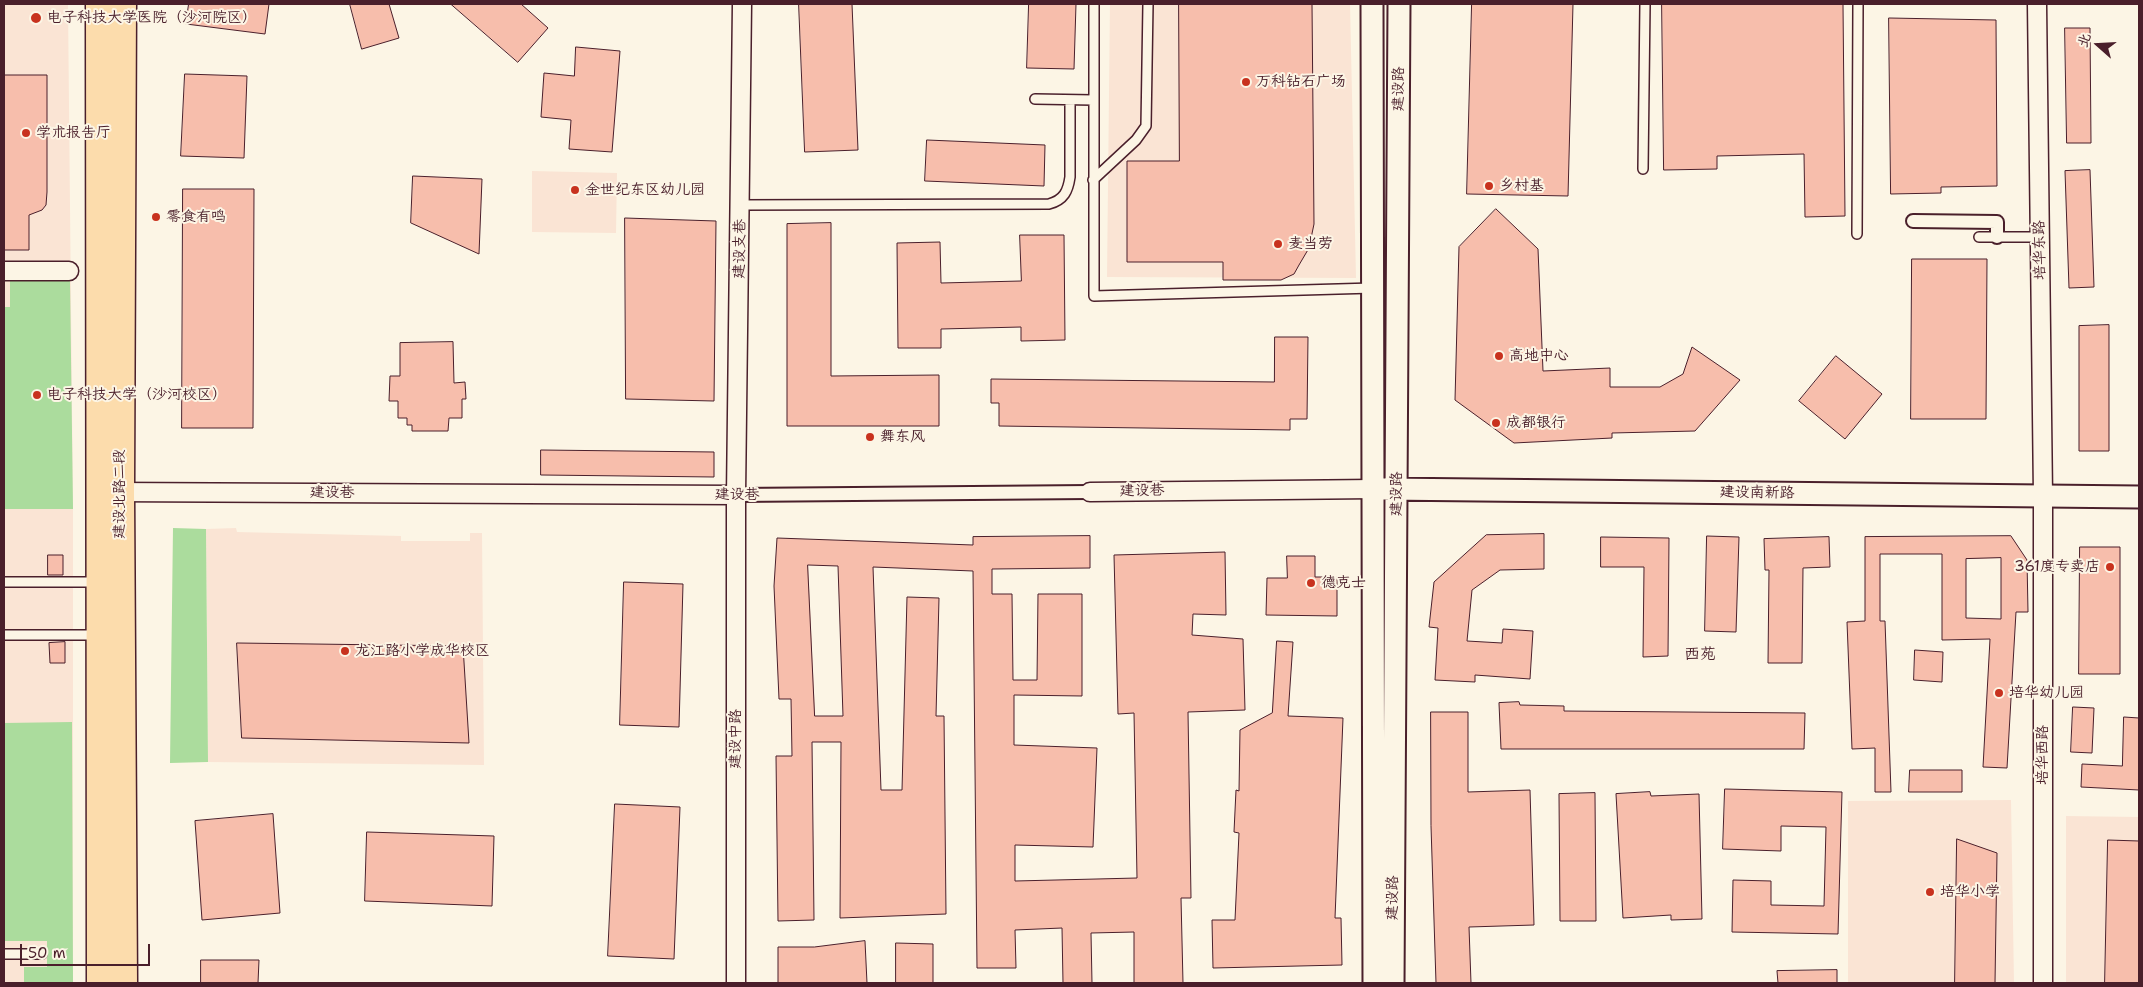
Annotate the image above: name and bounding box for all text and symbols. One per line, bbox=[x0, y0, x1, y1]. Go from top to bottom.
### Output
place label: 电子科技大学医院（沙河院区） bbox=[47, 9, 257, 27]
marker: 电子科技大学医院（沙河院区） bbox=[29, 11, 43, 25]
north arrow bbox=[2073, 20, 2123, 70]
text: 北 bbox=[2073, 31, 2095, 50]
street label: 建设路 bbox=[1390, 67, 1408, 111]
place label: 万科钻石广场 bbox=[1256, 73, 1346, 91]
marker: 万科钻石广场 bbox=[1240, 76, 1252, 88]
place label: 学术报告厅 bbox=[36, 124, 111, 142]
marker: 学术报告厅 bbox=[20, 127, 32, 139]
place label: 乡村基 bbox=[1499, 177, 1544, 195]
marker: 乡村基 bbox=[1483, 180, 1495, 192]
place label: 金世纪东区幼儿园 bbox=[585, 181, 705, 199]
marker: 金世纪东区幼儿园 bbox=[569, 184, 581, 196]
place label: 零食有鸣 bbox=[166, 208, 226, 226]
marker: 零食有鸣 bbox=[150, 211, 162, 223]
street label: 建设支巷 bbox=[730, 219, 750, 279]
street label: 培华东路 bbox=[2030, 220, 2050, 280]
place label: 麦当劳 bbox=[1288, 235, 1333, 253]
marker: 麦当劳 bbox=[1272, 238, 1284, 250]
place label: 高地中心 bbox=[1509, 347, 1569, 365]
marker: 高地中心 bbox=[1493, 350, 1505, 362]
place label: 电子科技大学（沙河校区） bbox=[47, 386, 227, 404]
marker: 电子科技大学（沙河校区） bbox=[31, 389, 43, 401]
place label: 成都银行 bbox=[1506, 414, 1566, 432]
marker: 成都银行 bbox=[1490, 417, 1502, 429]
place label: 舞东风 bbox=[880, 428, 925, 446]
marker: 舞东风 bbox=[864, 431, 876, 443]
street label: 建设北路二段 bbox=[111, 449, 129, 539]
street label: 建设路 bbox=[1388, 472, 1406, 516]
street label: 建设巷 bbox=[1119, 482, 1165, 500]
street label: 建设南新路 bbox=[1719, 483, 1795, 503]
street label: 建设巷 bbox=[310, 484, 354, 502]
street label: 建设巷 bbox=[715, 486, 759, 504]
place label: 361度专卖店 bbox=[2014, 558, 2100, 576]
marker: 361度专卖店 bbox=[2104, 561, 2116, 573]
place label: 德克士 bbox=[1321, 574, 1366, 592]
marker: 德克士 bbox=[1305, 577, 1317, 589]
place label: 龙江路小学成华校区 bbox=[355, 642, 490, 660]
marker: 龙江路小学成华校区 bbox=[339, 645, 351, 657]
district label: 西苑 bbox=[1684, 645, 1716, 665]
place label: 培华幼儿园 bbox=[2009, 684, 2084, 702]
marker: 培华幼儿园 bbox=[1993, 687, 2005, 699]
street label: 建设中路 bbox=[727, 709, 745, 769]
street label: 培华西路 bbox=[2034, 725, 2052, 785]
street label: 建设路 bbox=[1384, 875, 1402, 921]
place label: 培华小学 bbox=[1940, 883, 2000, 901]
marker: 培华小学 bbox=[1924, 886, 1936, 898]
scale bar bbox=[22, 934, 152, 966]
text: 50 m bbox=[28, 943, 66, 963]

